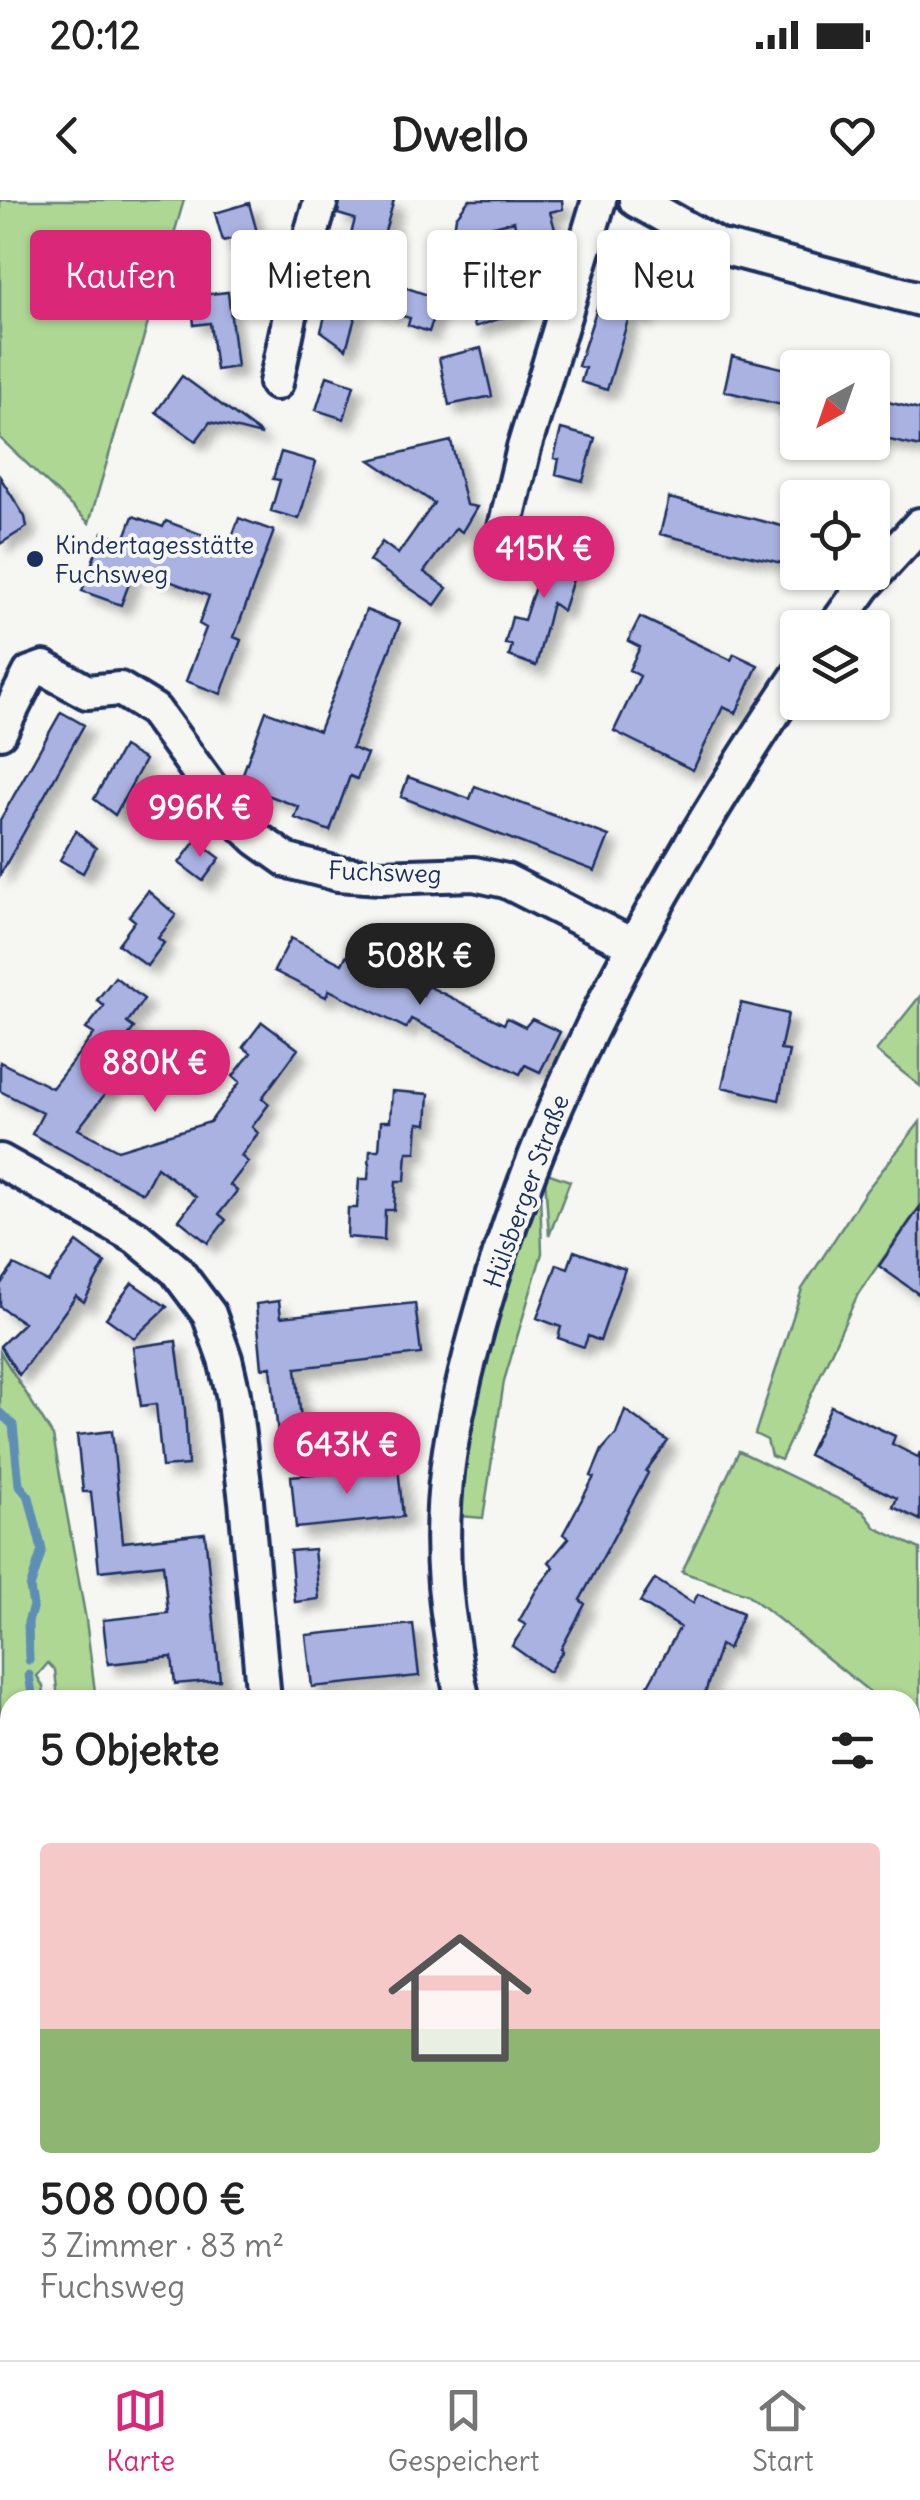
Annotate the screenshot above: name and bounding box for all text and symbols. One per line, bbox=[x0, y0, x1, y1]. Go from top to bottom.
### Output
text: 20:12 bbox=[50, 12, 140, 59]
text: Dwello bbox=[392, 107, 528, 163]
icon: back bbox=[40, 108, 95, 163]
icon: heart bbox=[825, 108, 880, 163]
chip: Kaufen bbox=[30, 230, 211, 320]
chip: Mieten bbox=[231, 230, 407, 320]
chip: Filter bbox=[427, 230, 577, 320]
chip: Neu bbox=[597, 230, 730, 320]
north arrow bbox=[780, 350, 890, 460]
map controls bbox=[780, 350, 890, 720]
button: locate bbox=[780, 480, 890, 590]
pin: 415K € bbox=[463, 516, 625, 601]
text: 415K € bbox=[495, 528, 593, 569]
place label: Kindertagesstätte Fuchsweg bbox=[55, 529, 254, 590]
marker: Kindertagesstätte Fuchsweg bbox=[24, 548, 46, 570]
button: layers bbox=[780, 610, 890, 720]
pin: 996K € bbox=[119, 775, 281, 860]
text: 996K € bbox=[148, 787, 252, 828]
street label: Fuchsweg bbox=[328, 854, 442, 890]
pin: 508K € bbox=[339, 923, 501, 1008]
text: 508K € bbox=[367, 935, 473, 976]
pin: 880K € bbox=[74, 1030, 236, 1115]
text: 880K € bbox=[102, 1042, 208, 1083]
street label: Hülsberger Straße bbox=[476, 1090, 576, 1292]
pin: 643K € bbox=[266, 1412, 428, 1497]
text: 643K € bbox=[295, 1424, 399, 1465]
icon: filters bbox=[825, 1723, 880, 1778]
text: 5 Objekte bbox=[40, 1724, 220, 1776]
icon: home bbox=[370, 1908, 550, 2088]
text: 508 000 € bbox=[40, 2173, 246, 2225]
text: 3 Zimmer · 83 m² bbox=[40, 2225, 284, 2266]
text: Fuchsweg bbox=[40, 2266, 185, 2307]
tab: Karte bbox=[106, 2383, 175, 2479]
tab: Gespeichert bbox=[388, 2383, 540, 2479]
tab: Start bbox=[752, 2383, 814, 2479]

